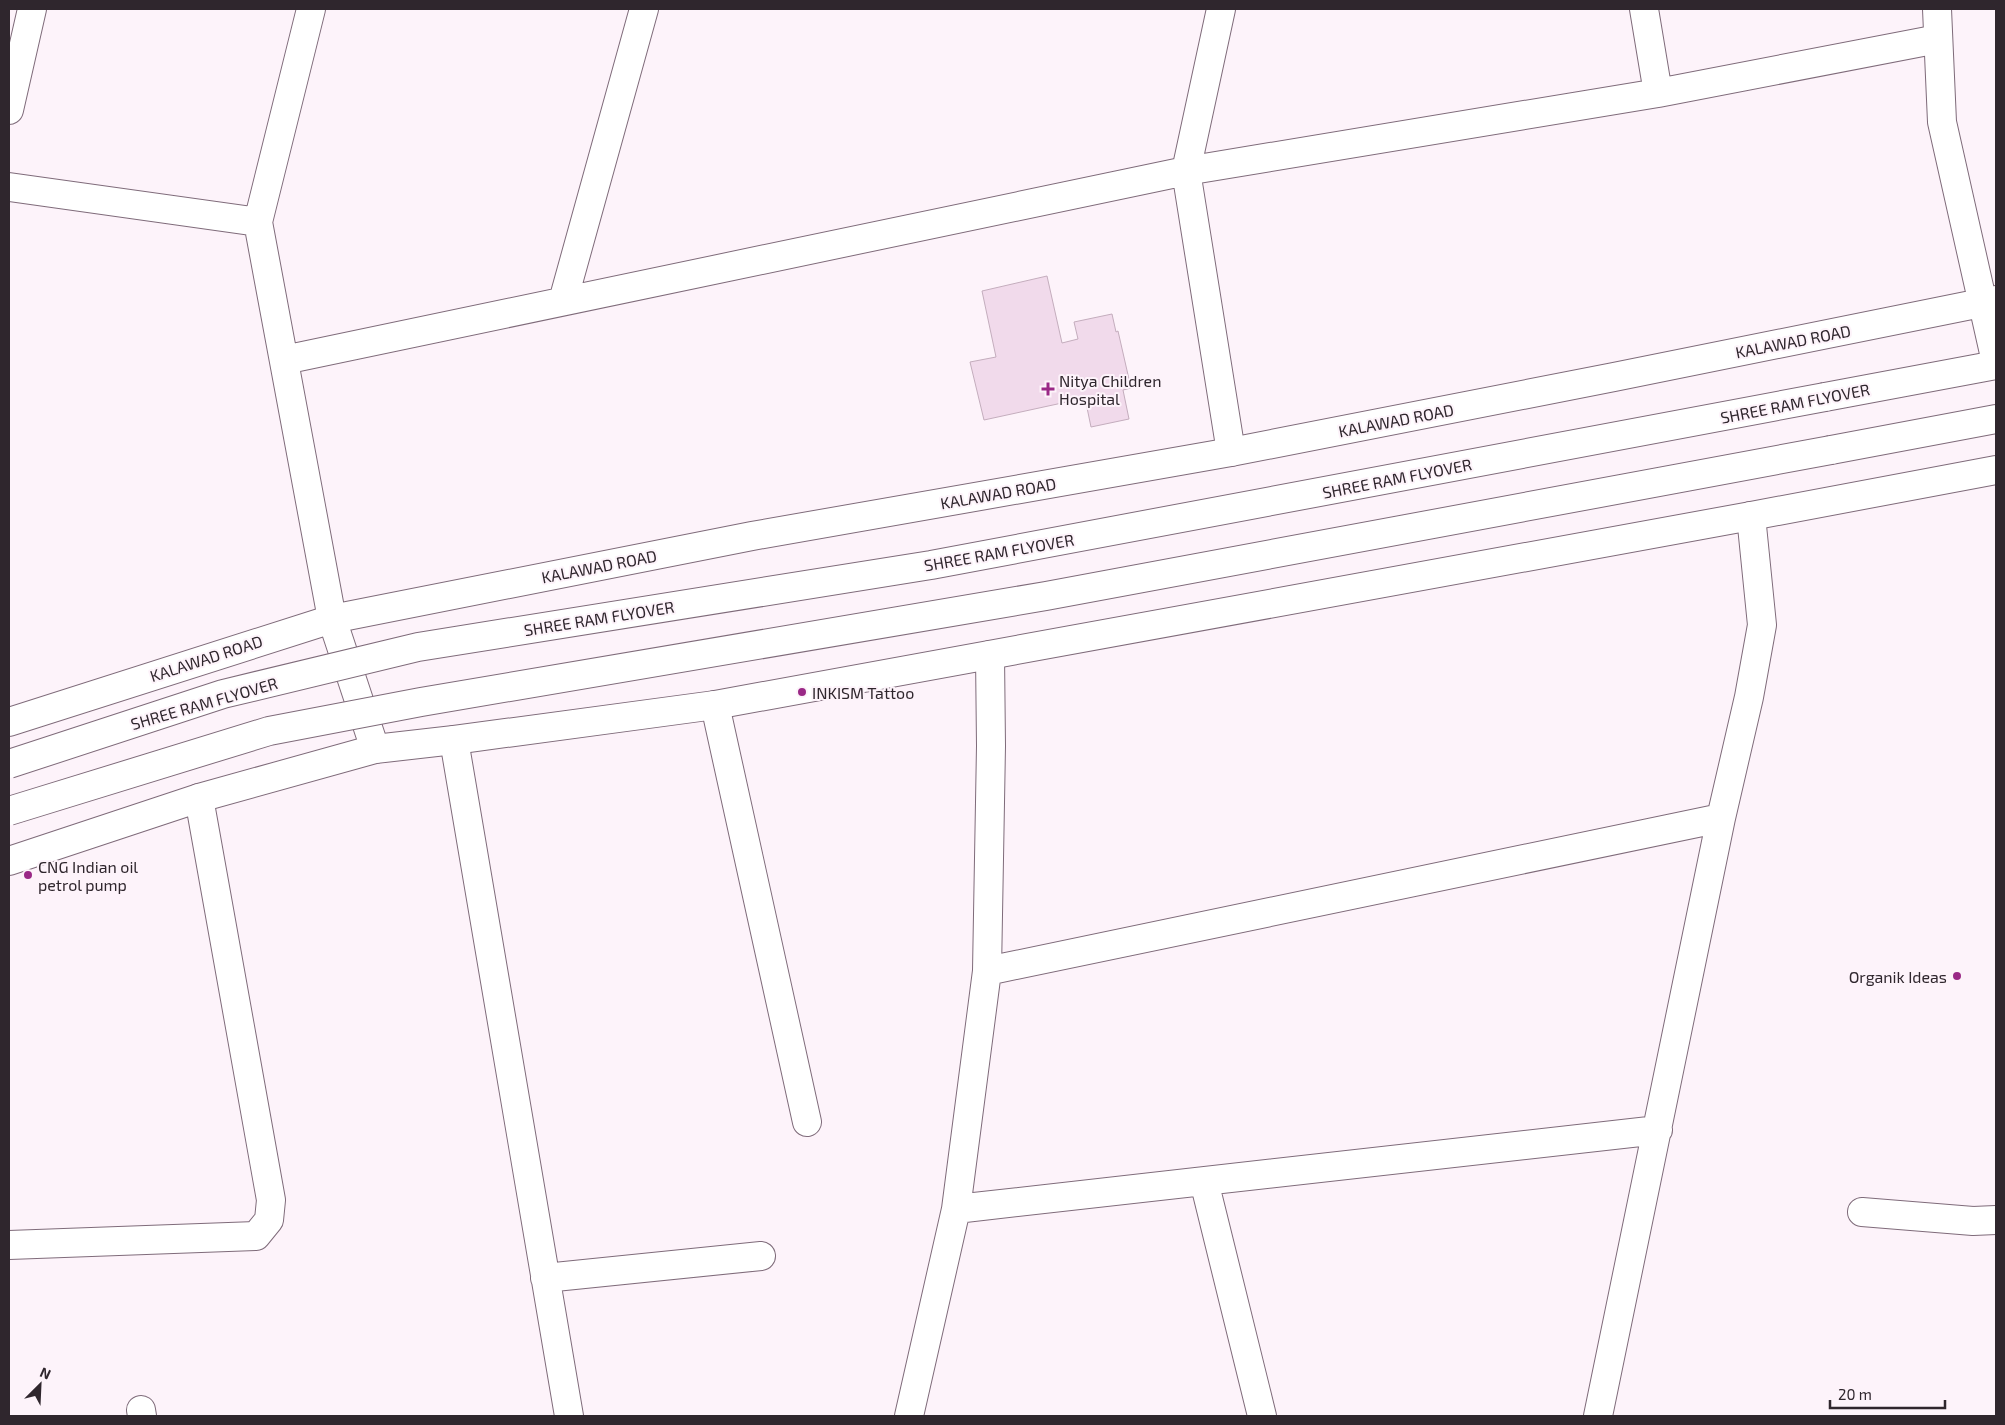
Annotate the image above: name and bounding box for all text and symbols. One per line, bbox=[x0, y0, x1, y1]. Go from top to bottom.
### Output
street label: KALAWAD ROAD bbox=[1734, 320, 1852, 362]
place label: Nitya Children Hospital bbox=[1059, 371, 1161, 408]
street label: SHREE RAM FLYOVER bbox=[1719, 379, 1871, 427]
marker: Nitya Children Hospital bbox=[1041, 382, 1055, 396]
street label: KALAWAD ROAD bbox=[1337, 399, 1455, 441]
street label: SHREE RAM FLYOVER bbox=[1321, 454, 1473, 502]
street label: KALAWAD ROAD bbox=[939, 473, 1057, 513]
street label: SHREE RAM FLYOVER bbox=[923, 529, 1076, 575]
street label: KALAWAD ROAD bbox=[540, 545, 658, 587]
street label: SHREE RAM FLYOVER bbox=[522, 597, 676, 639]
street label: KALAWAD ROAD bbox=[147, 631, 265, 685]
street label: SHREE RAM FLYOVER bbox=[128, 673, 280, 733]
place label: INKISM Tattoo bbox=[812, 683, 914, 702]
marker: INKISM Tattoo bbox=[796, 686, 808, 698]
place label: CNG Indian oil petrol pump bbox=[38, 857, 138, 894]
marker: CNG Indian oil petrol pump bbox=[22, 869, 34, 881]
place label: Organik Ideas bbox=[1849, 967, 1947, 986]
marker: Organik Ideas bbox=[1951, 970, 1963, 982]
north arrow bbox=[15, 1360, 65, 1410]
text: N bbox=[37, 1363, 54, 1382]
scale bar bbox=[1830, 1378, 1945, 1410]
text: 20 m bbox=[1838, 1385, 1872, 1403]

